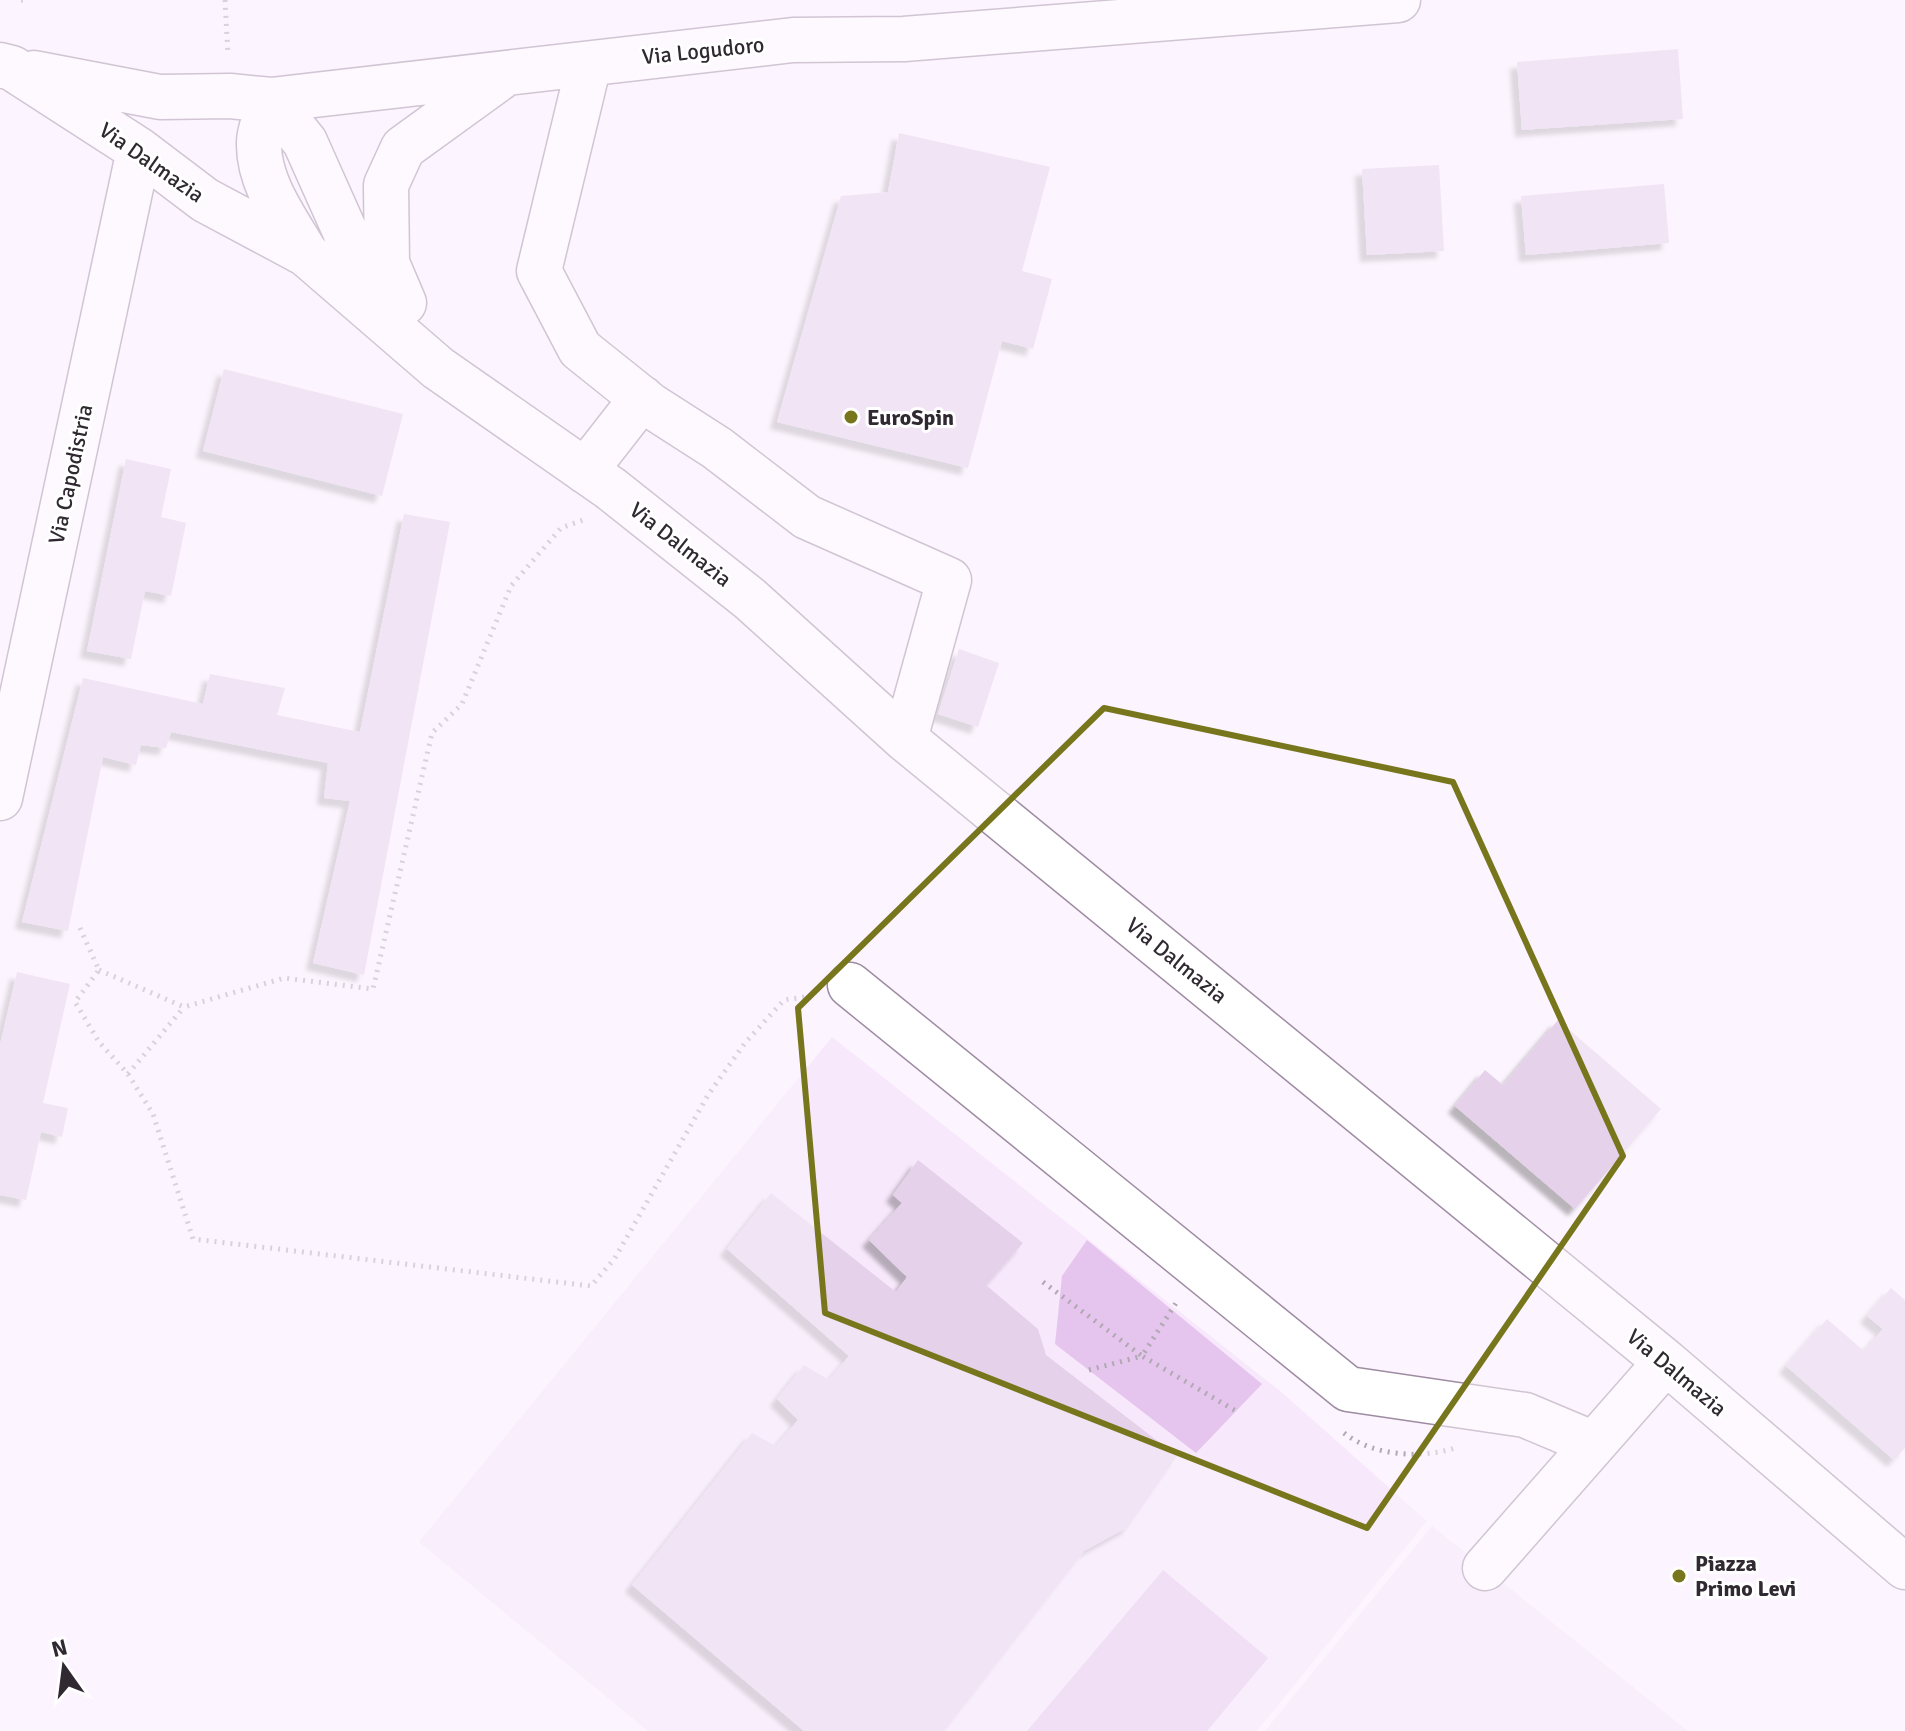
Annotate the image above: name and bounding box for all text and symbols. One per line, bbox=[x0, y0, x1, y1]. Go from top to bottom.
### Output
street label: Via Logudoro bbox=[641, 31, 766, 70]
street label: Via Dalmazia bbox=[94, 116, 209, 208]
street label: Via Capodistria bbox=[42, 402, 99, 547]
place label: EuroSpin bbox=[867, 404, 954, 431]
marker: EuroSpin bbox=[842, 408, 860, 426]
street label: Via Dalmazia bbox=[624, 496, 737, 593]
street label: Via Dalmazia bbox=[1121, 912, 1233, 1009]
street label: Via Dalmazia bbox=[1621, 1323, 1732, 1422]
place label: Piazza Primo Levi bbox=[1695, 1550, 1796, 1602]
marker: Piazza Primo Levi bbox=[1670, 1567, 1688, 1585]
north arrow bbox=[24, 1627, 104, 1707]
text: N bbox=[49, 1633, 70, 1663]

